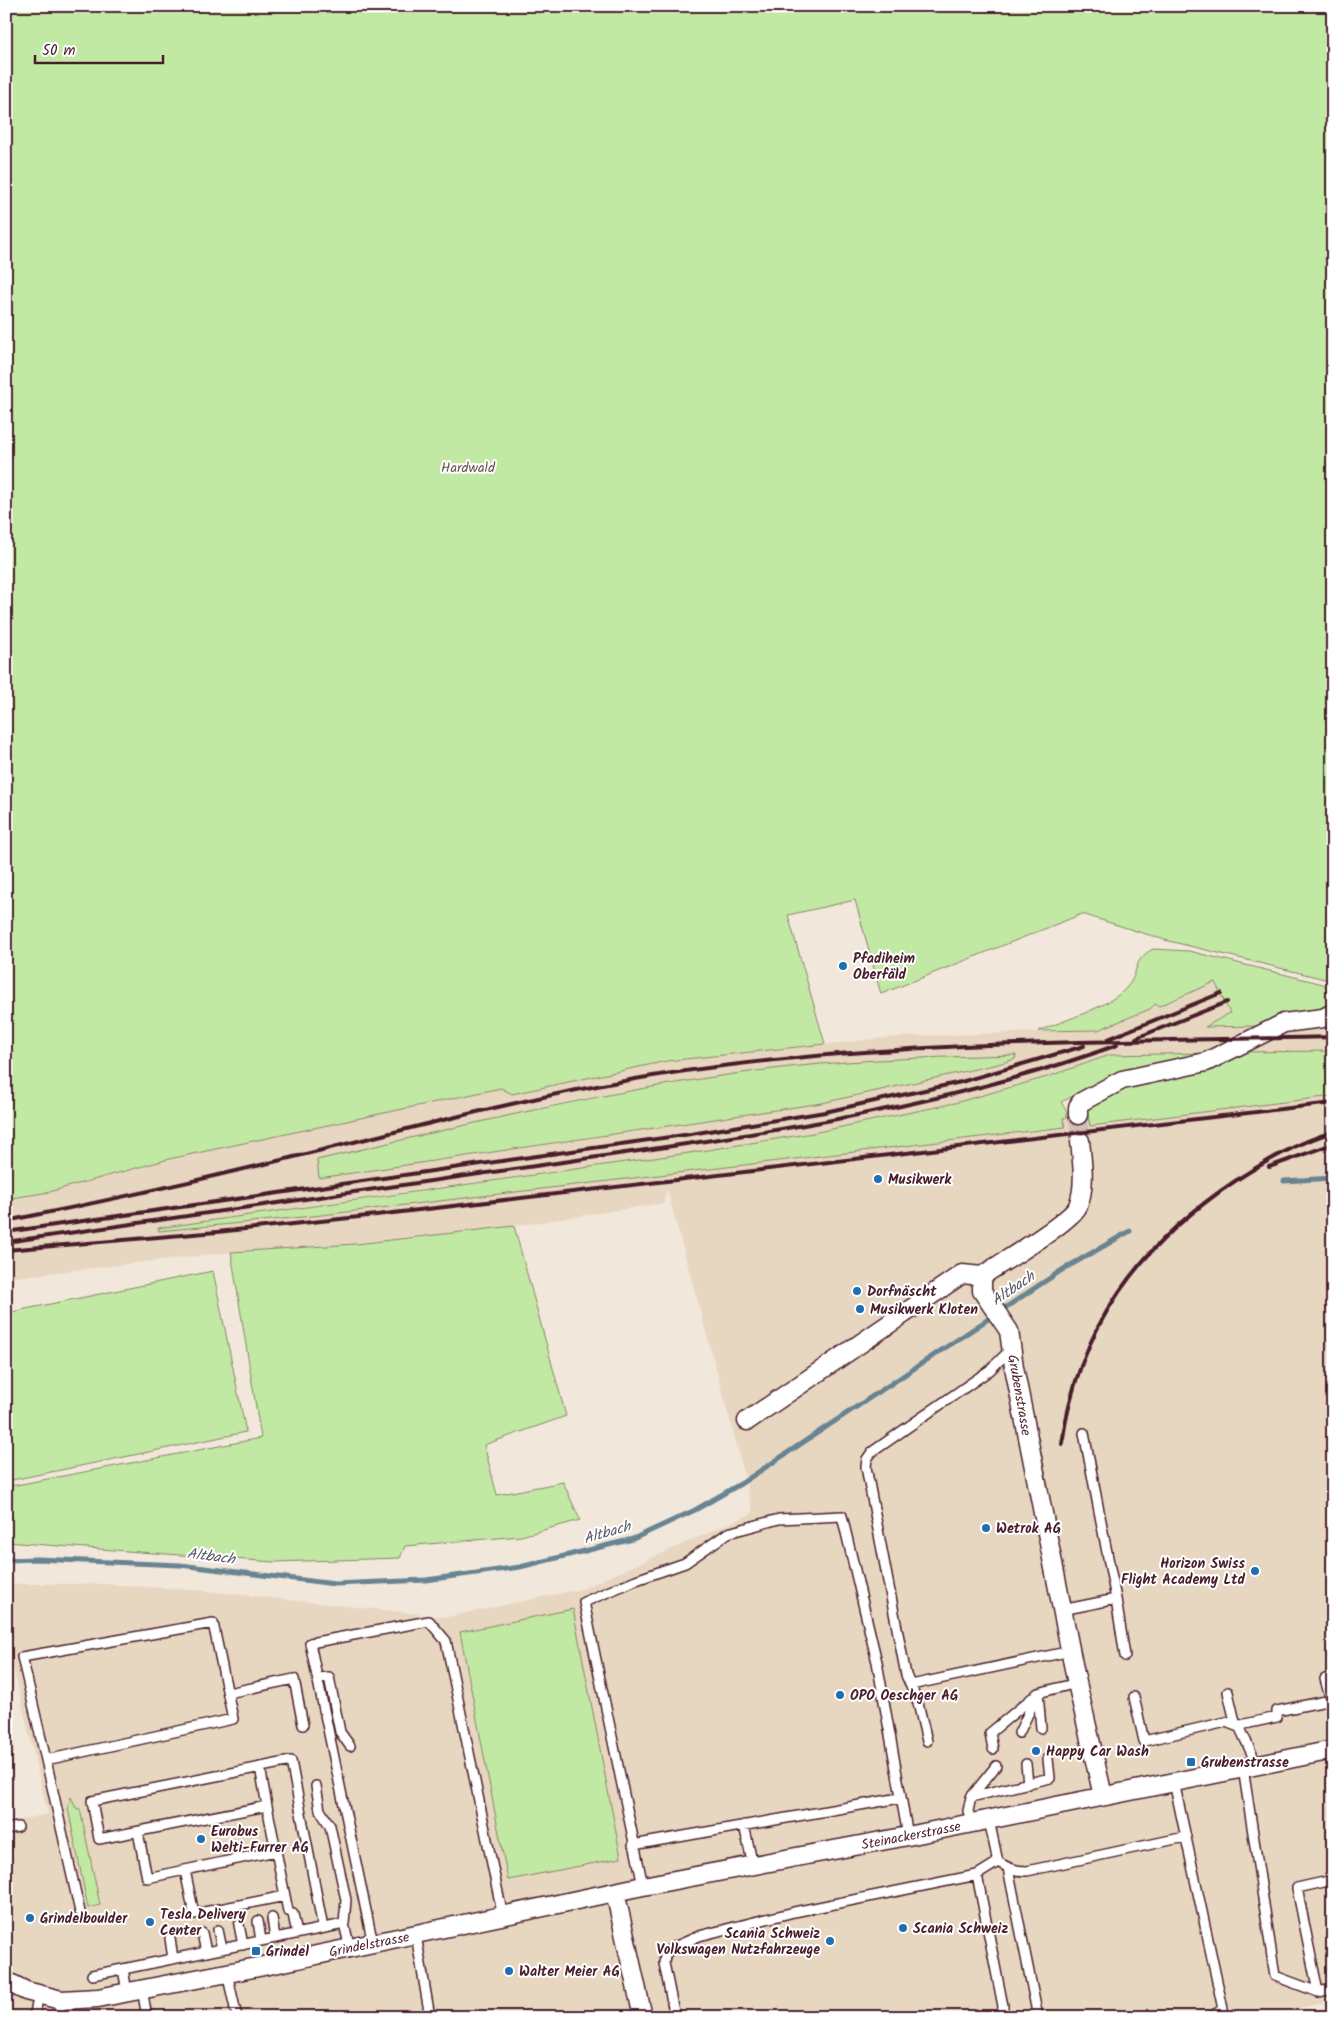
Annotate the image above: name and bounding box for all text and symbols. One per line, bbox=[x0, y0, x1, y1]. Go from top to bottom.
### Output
scale bar bbox=[35, 32, 162, 64]
text: 50 m bbox=[42, 39, 76, 63]
park label: Hardwald bbox=[441, 457, 496, 479]
place label: Pfadiheim Oberfäld bbox=[853, 948, 915, 986]
marker: Pfadiheim Oberfäld bbox=[837, 960, 849, 972]
place label: Musikwerk bbox=[888, 1169, 952, 1191]
marker: Musikwerk bbox=[872, 1173, 884, 1185]
water label: Altbach bbox=[987, 1264, 1042, 1312]
place label: Dorfnäscht bbox=[867, 1281, 937, 1303]
marker: Dorfnäscht bbox=[851, 1285, 863, 1297]
place label: Musikwerk Kloten bbox=[870, 1299, 978, 1321]
marker: Musikwerk Kloten bbox=[854, 1303, 866, 1315]
street label: Grubenstrasse bbox=[1001, 1353, 1037, 1438]
water label: Altbach bbox=[581, 1514, 636, 1551]
place label: Wetrok AG bbox=[996, 1518, 1061, 1540]
marker: Wetrok AG bbox=[980, 1522, 992, 1534]
water label: Altbach bbox=[185, 1542, 238, 1572]
place label: Horizon Swiss Flight Academy Ltd bbox=[1121, 1553, 1245, 1591]
marker: Horizon Swiss Flight Academy Ltd bbox=[1249, 1565, 1261, 1577]
place label: OPO Oeschger AG bbox=[850, 1685, 958, 1707]
marker: OPO Oeschger AG bbox=[834, 1689, 846, 1701]
place label: Happy Car Wash bbox=[1046, 1741, 1149, 1763]
marker: Happy Car Wash bbox=[1030, 1745, 1042, 1757]
place label: Grubenstrasse bbox=[1201, 1752, 1289, 1774]
marker: Grubenstrasse bbox=[1185, 1756, 1197, 1768]
street label: Steinackerstrasse bbox=[859, 1815, 964, 1856]
place label: Eurobus Welti-Furrer AG bbox=[211, 1821, 309, 1859]
marker: Eurobus Welti-Furrer AG bbox=[195, 1833, 207, 1845]
place label: Tesla Delivery Center bbox=[160, 1904, 247, 1942]
place label: Grindelboulder bbox=[40, 1908, 128, 1930]
marker: Grindelboulder bbox=[24, 1912, 36, 1924]
marker: Tesla Delivery Center bbox=[144, 1916, 156, 1928]
place label: Scania Schweiz bbox=[913, 1918, 1009, 1940]
marker: Scania Schweiz bbox=[897, 1922, 909, 1934]
place label: Scania Schweiz Volkswagen Nutzfahrzeuge bbox=[656, 1923, 820, 1961]
street label: Grindelstrasse bbox=[327, 1926, 412, 1964]
marker: Scania Schweiz Volkswagen Nutzfahrzeuge bbox=[824, 1935, 836, 1947]
place label: Grindel bbox=[266, 1941, 309, 1963]
marker: Grindel bbox=[250, 1945, 262, 1957]
place label: Walter Meier AG bbox=[519, 1961, 620, 1983]
marker: Walter Meier AG bbox=[503, 1965, 515, 1977]

